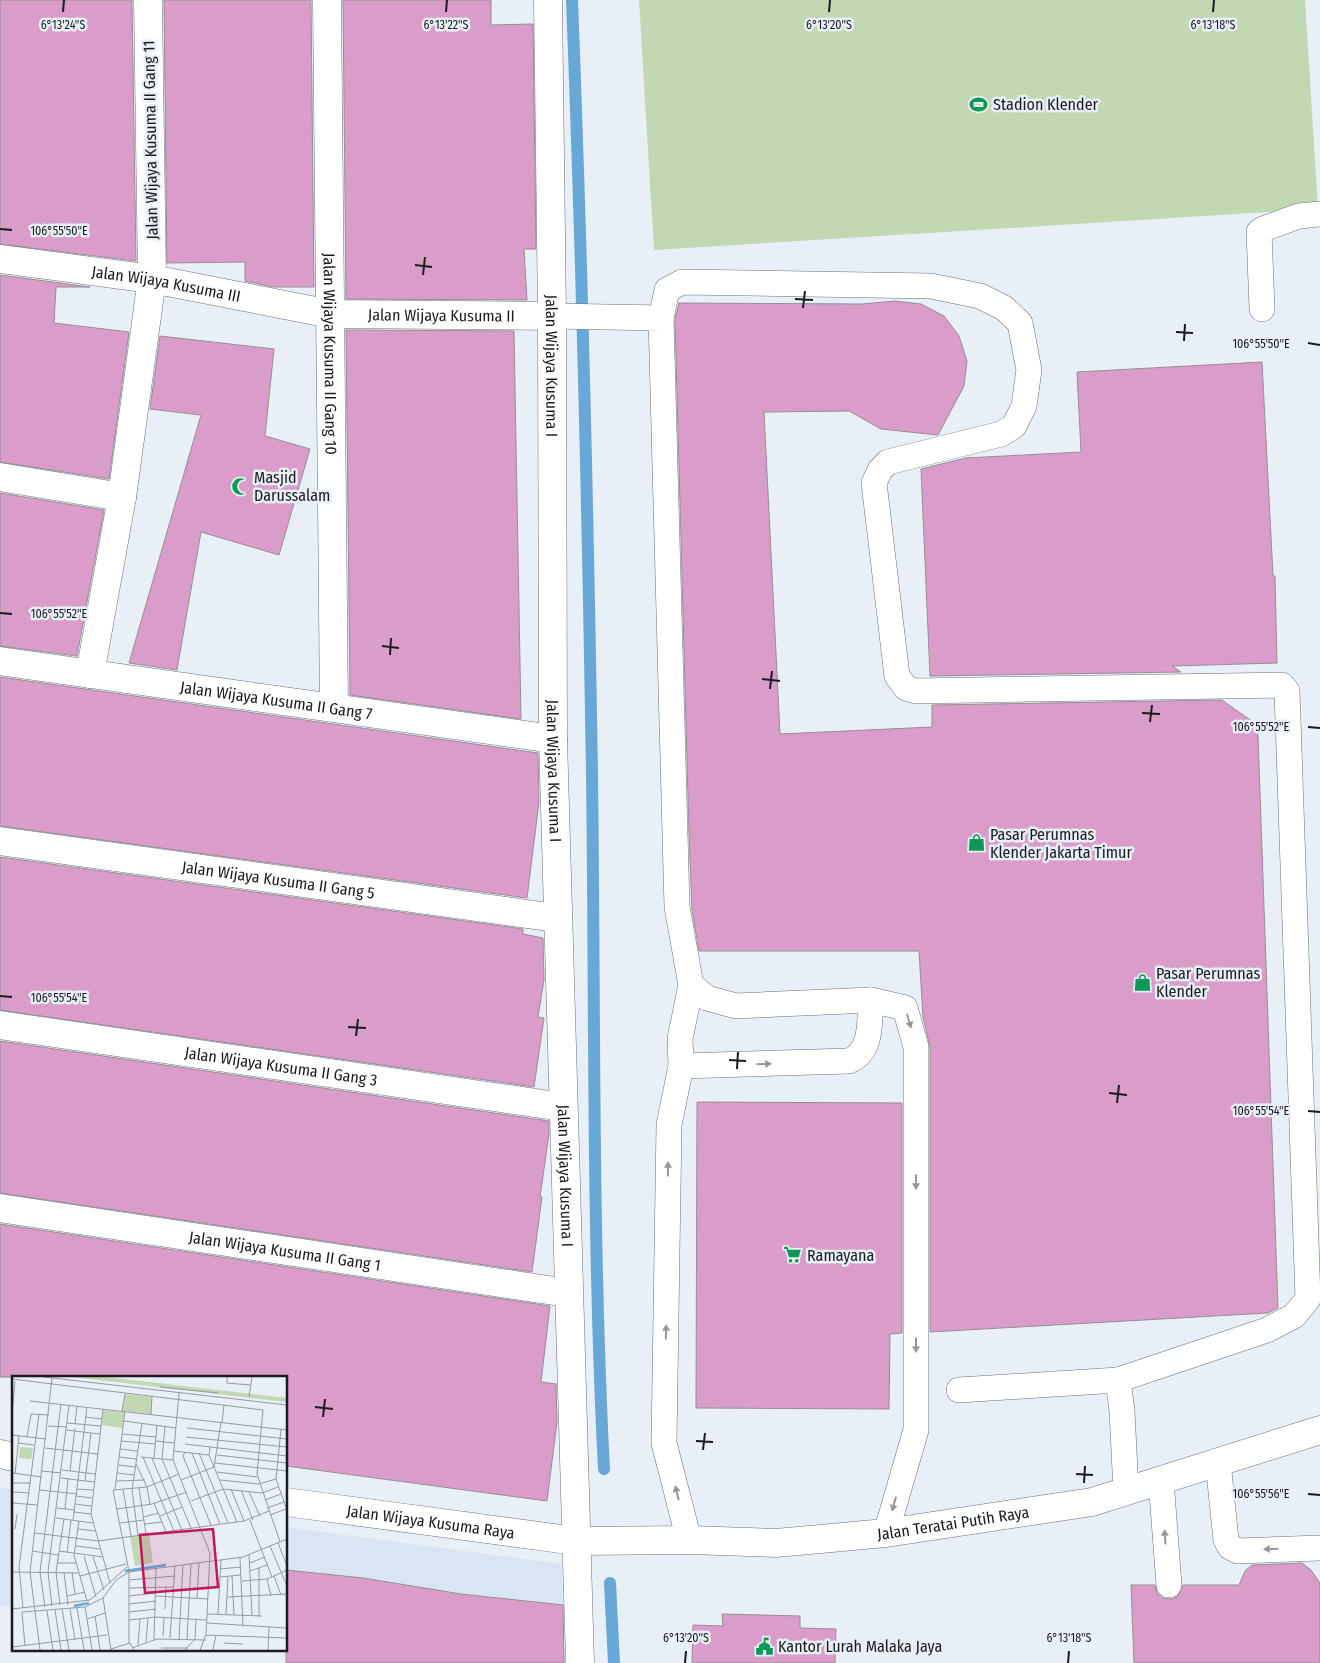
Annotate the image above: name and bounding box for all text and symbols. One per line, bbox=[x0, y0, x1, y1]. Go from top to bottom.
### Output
text: 6°13'24"S bbox=[41, 18, 85, 32]
text: 6°13'22"S bbox=[423, 18, 469, 32]
text: 6°13'20"S bbox=[806, 18, 852, 32]
text: 6°13'18"S bbox=[1191, 18, 1236, 32]
street label: Jalan Wijaya Kusuma II Gang 11 bbox=[139, 40, 162, 240]
sports icon: Stadion Klender bbox=[969, 94, 989, 114]
place label: Stadion Klender bbox=[993, 95, 1099, 114]
text: 106°55'50"E bbox=[30, 224, 88, 238]
street label: Jalan Wijaya Kusuma II Gang 10 bbox=[320, 253, 340, 455]
street label: Jalan Wijaya Kusuma III bbox=[90, 262, 242, 306]
street label: Jalan Wijaya Kusuma I bbox=[542, 295, 561, 437]
street label: Jalan Wijaya Kusuma II bbox=[368, 305, 515, 326]
text: 106°55'50"E bbox=[1232, 337, 1290, 351]
place label: Masjid Darussalam bbox=[254, 468, 330, 505]
mosque icon: Masjid Darussalam bbox=[230, 476, 250, 496]
text: 106°55'52"E bbox=[31, 607, 87, 621]
street label: Jalan Wijaya Kusuma II Gang 7 bbox=[179, 678, 374, 723]
street label: Jalan Wijaya Kusuma I bbox=[543, 700, 565, 842]
text: 106°55'52"E bbox=[1233, 720, 1289, 734]
place label: Pasar Perumnas Klender Jakarta Timur bbox=[990, 825, 1132, 862]
shop icon: Pasar Perumnas Klender Jakarta Timur bbox=[966, 833, 986, 853]
street label: Jalan Wijaya Kusuma II Gang 5 bbox=[181, 857, 376, 903]
place label: Pasar Perumnas Klender bbox=[1156, 964, 1260, 1001]
shop icon: Pasar Perumnas Klender bbox=[1132, 972, 1152, 992]
text: 106°55'54"E bbox=[31, 991, 88, 1005]
one-way arrow bbox=[905, 1013, 913, 1028]
street label: Jalan Wijaya Kusuma II Gang 3 bbox=[183, 1043, 379, 1090]
one-way arrow bbox=[757, 1059, 773, 1067]
street label: Jalan Wijaya Kusuma I bbox=[554, 1104, 577, 1247]
text: 106°55'54"E bbox=[1233, 1104, 1290, 1118]
one-way arrow bbox=[664, 1161, 672, 1177]
one-way arrow bbox=[912, 1174, 920, 1190]
street label: Jalan Wijaya Kusuma II Gang 1 bbox=[188, 1227, 382, 1275]
supermarket icon: Ramayana bbox=[783, 1245, 803, 1265]
place label: Ramayana bbox=[807, 1246, 874, 1265]
one-way arrow bbox=[662, 1323, 670, 1339]
one-way arrow bbox=[912, 1337, 920, 1353]
inset map bbox=[12, 1376, 288, 1650]
one-way arrow bbox=[673, 1485, 681, 1500]
text: 106°55'56"E bbox=[1233, 1487, 1290, 1501]
one-way arrow bbox=[890, 1497, 898, 1512]
street label: Jalan Wijaya Kusuma Raya bbox=[345, 1501, 516, 1543]
street label: Jalan Teratai Putih Raya bbox=[876, 1503, 1031, 1544]
one-way arrow bbox=[1161, 1529, 1169, 1545]
one-way arrow bbox=[1263, 1546, 1279, 1554]
text: 6°13'20"S bbox=[663, 1631, 709, 1645]
text: 6°13'18"S bbox=[1047, 1631, 1092, 1645]
public building icon: Kantor Lurah Malaka Jaya bbox=[754, 1636, 774, 1656]
place label: Kantor Lurah Malaka Jaya bbox=[778, 1637, 942, 1656]

